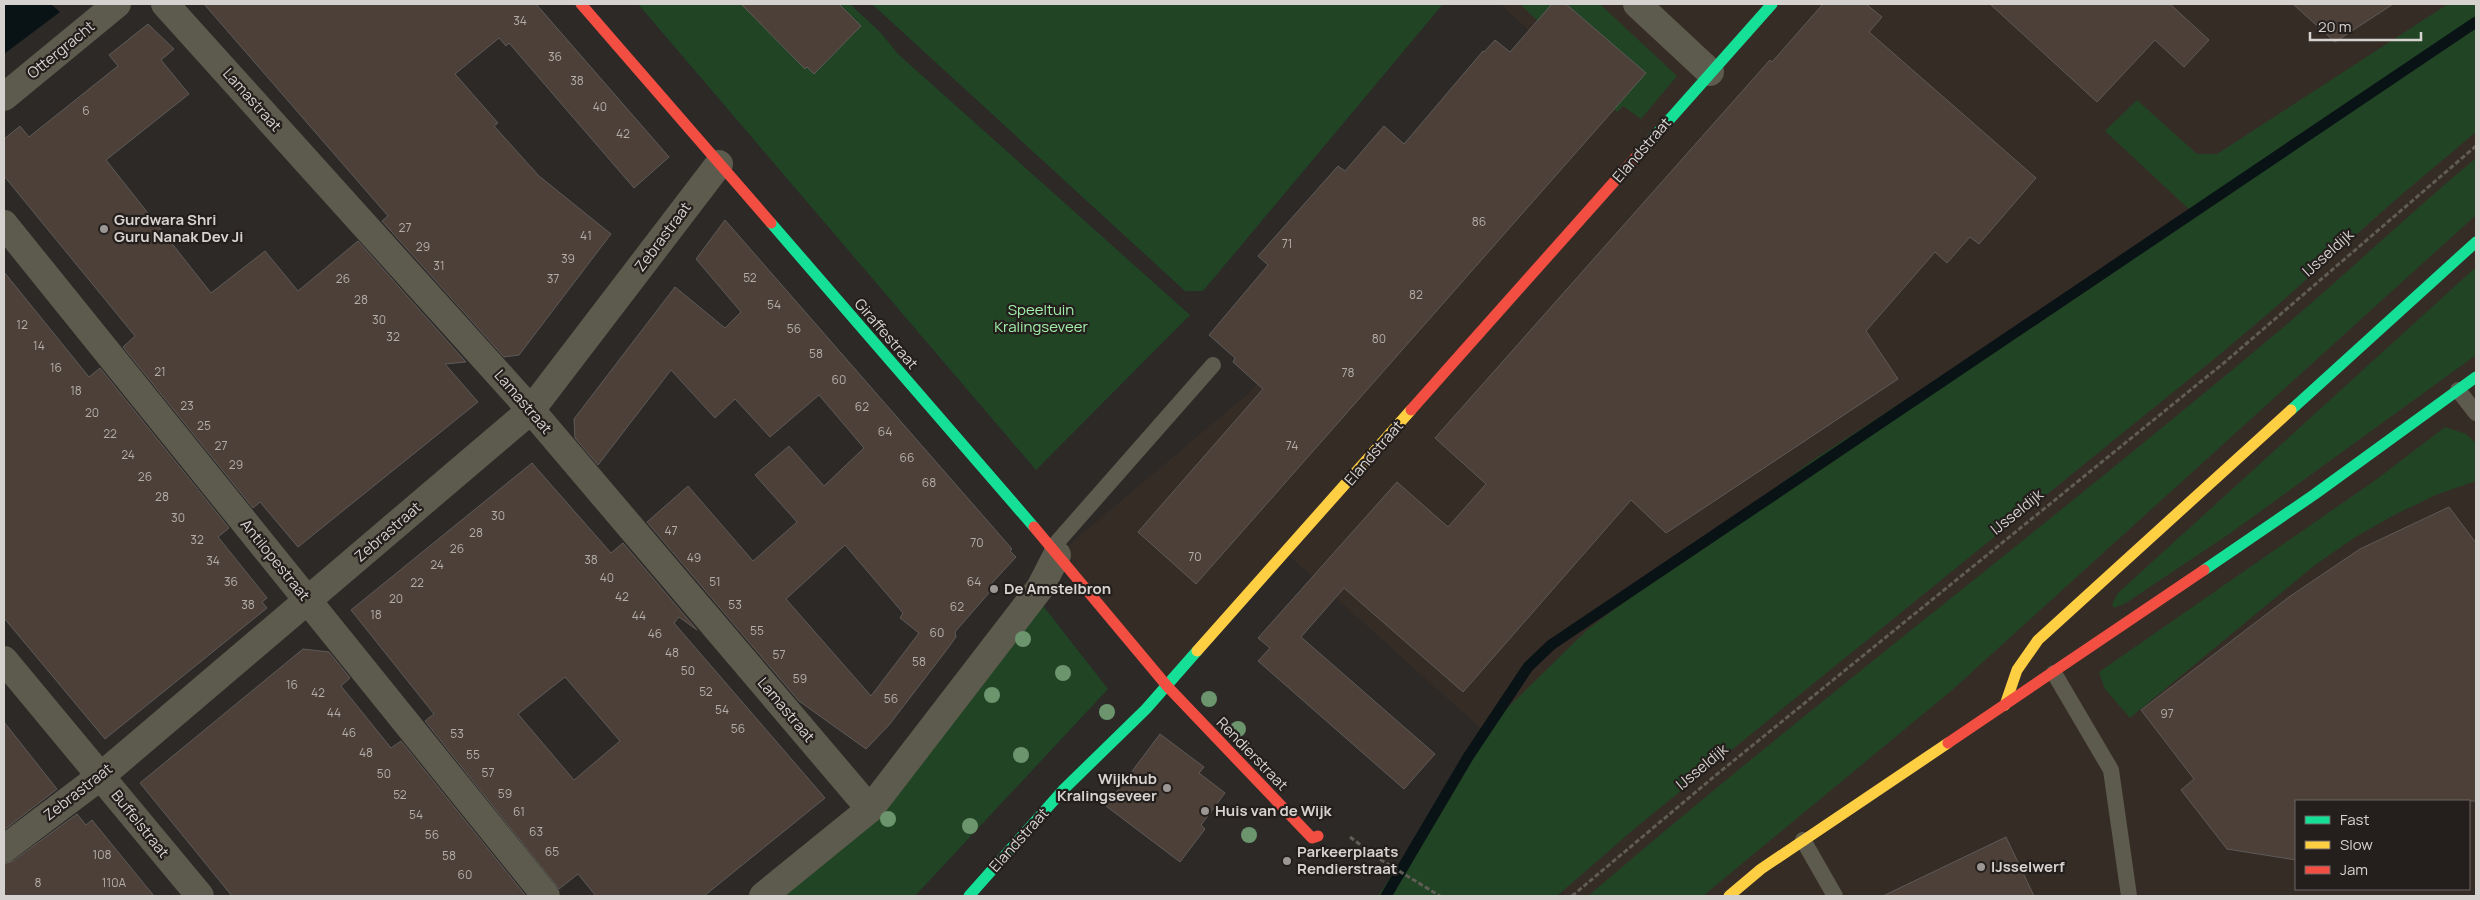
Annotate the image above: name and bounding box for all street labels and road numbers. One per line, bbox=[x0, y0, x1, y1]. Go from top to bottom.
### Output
street label: Ottergracht bbox=[22, 16, 99, 83]
street label: Lamastraat bbox=[218, 63, 287, 136]
street label: Elandstraat bbox=[1608, 113, 1676, 187]
street label: Zebrastraat bbox=[630, 198, 696, 276]
street label: IJsseldijk bbox=[2298, 224, 2358, 281]
street label: Giraffestraat bbox=[850, 294, 923, 374]
street label: Lamastraat bbox=[490, 365, 557, 438]
street label: Elandstraat bbox=[1340, 416, 1408, 490]
street label: IJsseldijk bbox=[1986, 484, 2048, 539]
street label: Zebrastraat bbox=[350, 497, 425, 566]
street label: Antilopestraat bbox=[236, 514, 315, 605]
street label: Lamastraat bbox=[753, 673, 820, 747]
street label: Rendierstraat bbox=[1212, 712, 1293, 795]
street label: IJsseldijk bbox=[1671, 738, 1733, 795]
street label: Zebrastraat bbox=[39, 758, 116, 825]
street label: Buffelstraat bbox=[107, 785, 174, 862]
street label: Elandstraat bbox=[984, 803, 1053, 876]

